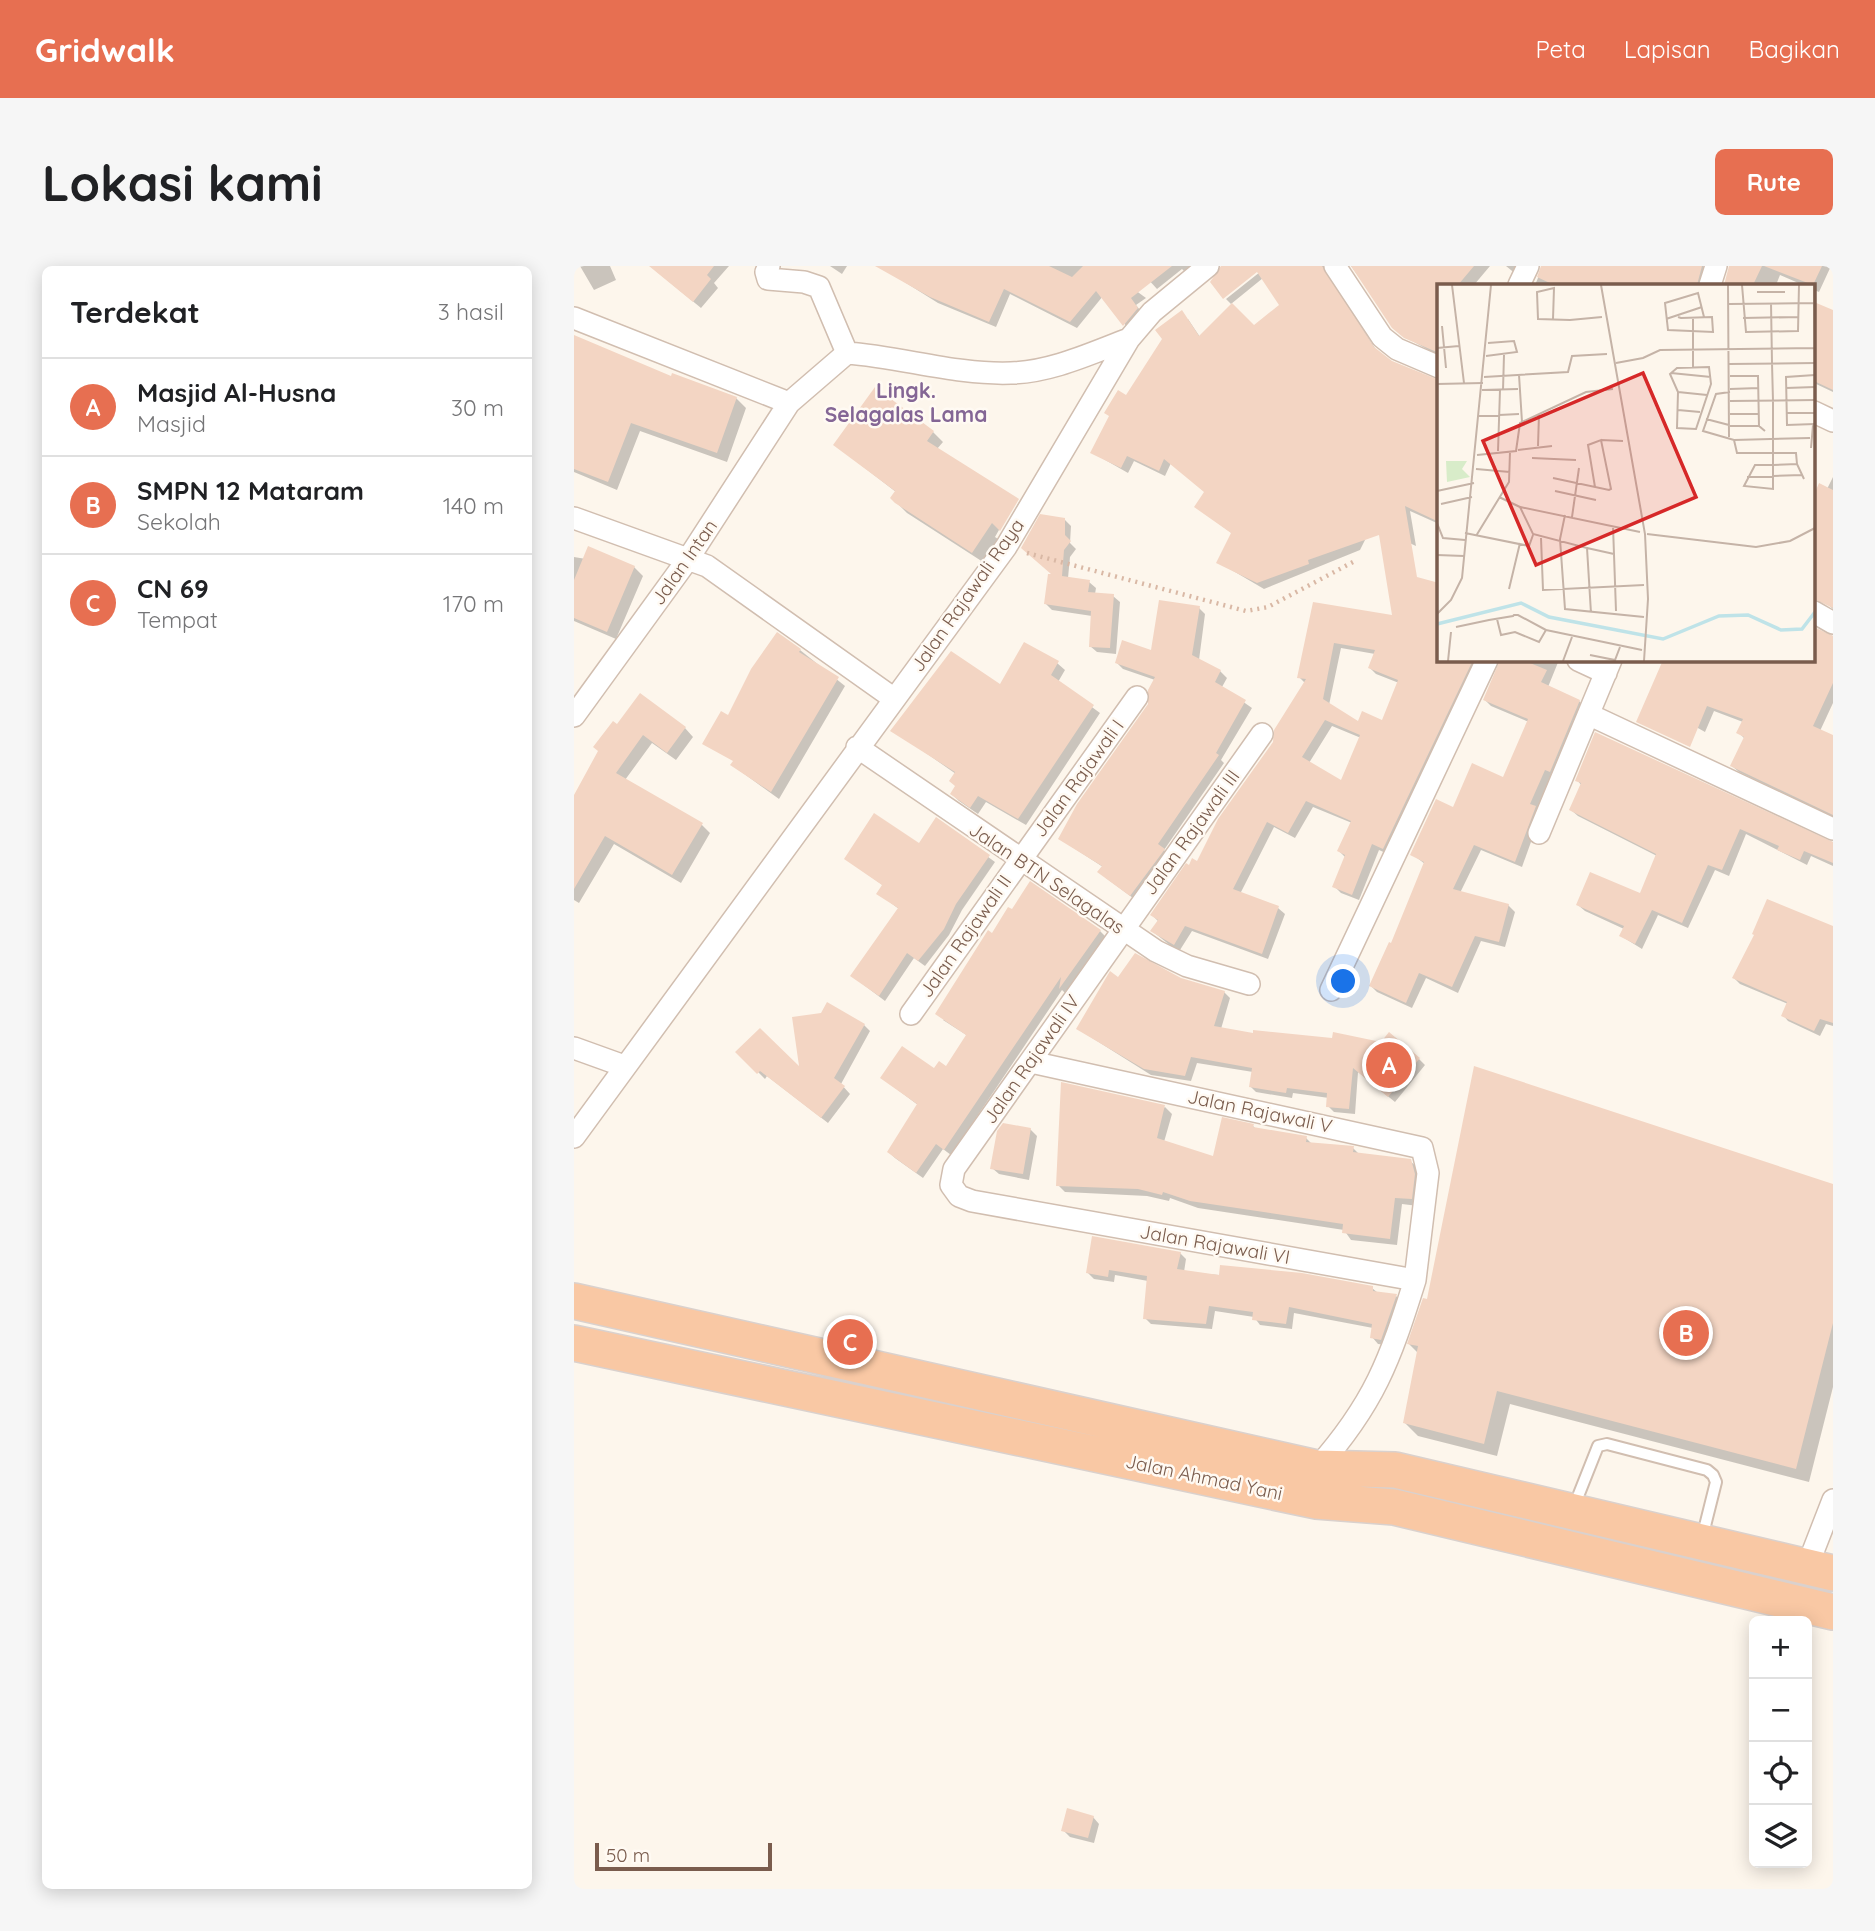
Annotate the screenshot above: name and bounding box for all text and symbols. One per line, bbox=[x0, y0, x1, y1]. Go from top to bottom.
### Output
text: Gridwalk bbox=[35, 29, 175, 70]
text: Peta bbox=[1535, 34, 1586, 64]
text: Lapisan bbox=[1624, 34, 1711, 64]
text: Bagikan bbox=[1749, 34, 1840, 64]
button: Rute bbox=[1715, 149, 1833, 215]
text: Lokasi kami bbox=[42, 152, 323, 213]
inset map bbox=[1437, 284, 1815, 662]
text: Terdekat bbox=[70, 293, 200, 331]
text: 3 hasil bbox=[438, 297, 504, 326]
text: Masjid Al-Husna bbox=[137, 376, 336, 409]
district label: Lingk. Selagalas Lama bbox=[825, 377, 987, 427]
text: A bbox=[86, 393, 100, 422]
text: 30 m bbox=[451, 393, 504, 422]
text: Masjid bbox=[137, 409, 206, 438]
text: SMPN 12 Mataram bbox=[137, 474, 364, 507]
text: B bbox=[85, 491, 101, 520]
text: 140 m bbox=[443, 491, 504, 520]
text: Sekolah bbox=[137, 507, 221, 536]
street label: Jalan Rajawali Raya bbox=[905, 514, 1029, 676]
street label: Jalan Intan bbox=[646, 515, 722, 609]
text: CN 69 bbox=[137, 572, 209, 605]
text: C bbox=[86, 589, 100, 618]
text: 170 m bbox=[443, 589, 504, 618]
text: Tempat bbox=[137, 605, 218, 634]
street label: Jalan Rajawali I bbox=[1027, 714, 1129, 842]
street label: Jalan Rajawali III bbox=[1137, 765, 1245, 899]
street label: Jalan BTN Selagalas bbox=[965, 817, 1129, 939]
street label: Jalan Rajawali II bbox=[914, 870, 1016, 1002]
your location bbox=[1326, 964, 1360, 998]
street label: Jalan Rajawali IV bbox=[978, 990, 1084, 1128]
pin: A bbox=[1366, 1039, 1412, 1091]
street label: Jalan Rajawali V bbox=[1185, 1084, 1335, 1138]
street label: Jalan Rajawali VI bbox=[1138, 1219, 1292, 1269]
pin: B bbox=[1663, 1307, 1709, 1359]
pin: C bbox=[827, 1316, 873, 1368]
street label: Jalan Ahmad Yani bbox=[1123, 1449, 1285, 1505]
map controls bbox=[1749, 1616, 1812, 1868]
button: + bbox=[1749, 1616, 1812, 1679]
button: − bbox=[1749, 1679, 1812, 1742]
button: locate bbox=[1749, 1742, 1812, 1805]
button: layers bbox=[1749, 1805, 1812, 1868]
scale bar bbox=[595, 1840, 772, 1872]
text: 50 m bbox=[606, 1843, 650, 1867]

